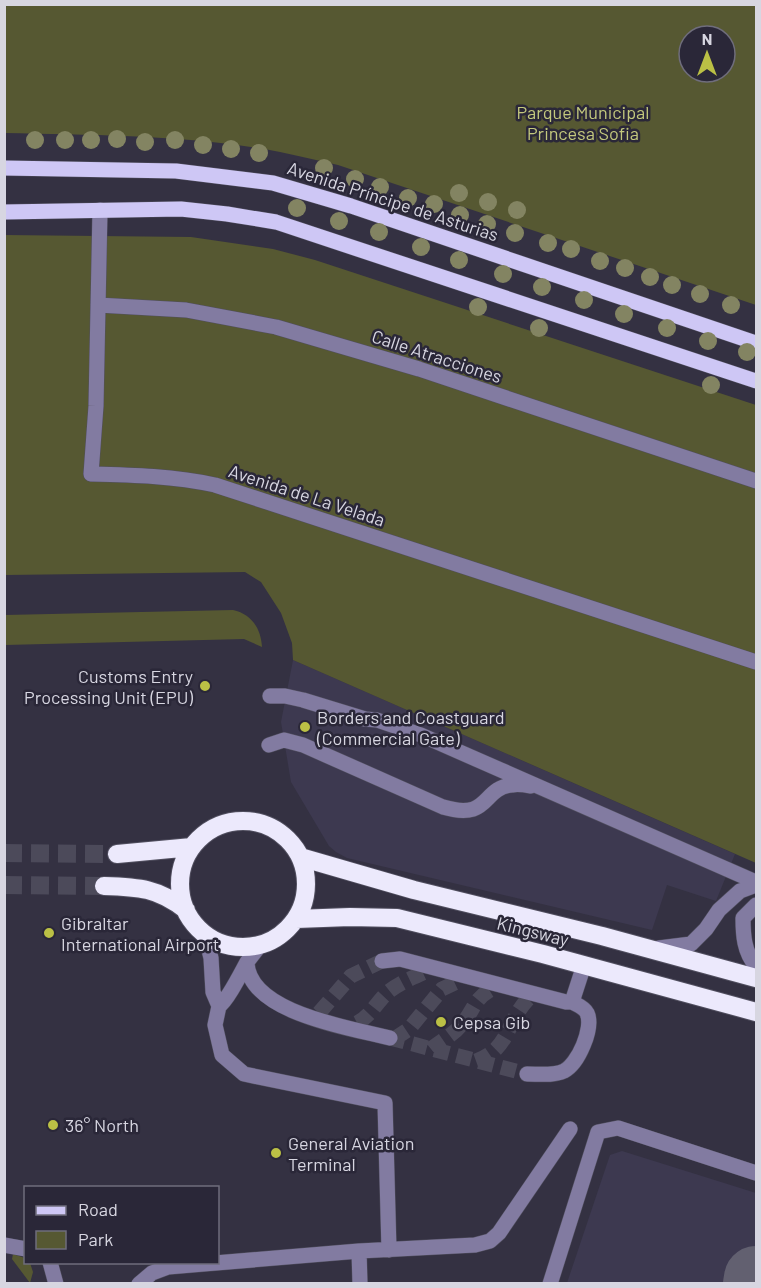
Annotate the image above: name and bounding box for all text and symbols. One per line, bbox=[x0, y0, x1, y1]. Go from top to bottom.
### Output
north arrow bbox=[677, 24, 737, 84]
text: N bbox=[702, 29, 712, 48]
park label: Parque Municipal Princesa Sofia bbox=[517, 101, 649, 144]
street label: Avenida Príncipe de Asturias bbox=[285, 156, 501, 246]
street label: Calle Atracciones bbox=[369, 325, 505, 387]
street label: Avenida de La Velada bbox=[226, 459, 388, 531]
place label: Customs Entry Processing Unit (EPU) bbox=[24, 665, 193, 708]
marker: Customs Entry Processing Unit (EPU) bbox=[198, 679, 212, 693]
place label: Borders and Coastguard (Commercial Gate) bbox=[316, 706, 505, 749]
marker: Borders and Coastguard (Commercial Gate) bbox=[298, 720, 312, 734]
street label: Kingsway bbox=[495, 911, 571, 951]
place label: Gibraltar International Airport bbox=[61, 912, 219, 955]
marker: Gibraltar International Airport bbox=[42, 926, 56, 940]
place label: Cepsa Gib bbox=[453, 1011, 530, 1033]
marker: Cepsa Gib bbox=[434, 1015, 448, 1029]
place label: 36° North bbox=[65, 1114, 139, 1136]
marker: 36° North bbox=[46, 1118, 60, 1132]
place label: General Aviation Terminal bbox=[288, 1132, 415, 1175]
marker: General Aviation Terminal bbox=[269, 1146, 283, 1160]
legend bbox=[24, 1186, 219, 1264]
text: Road bbox=[78, 1198, 118, 1220]
text: Park bbox=[78, 1228, 113, 1250]

